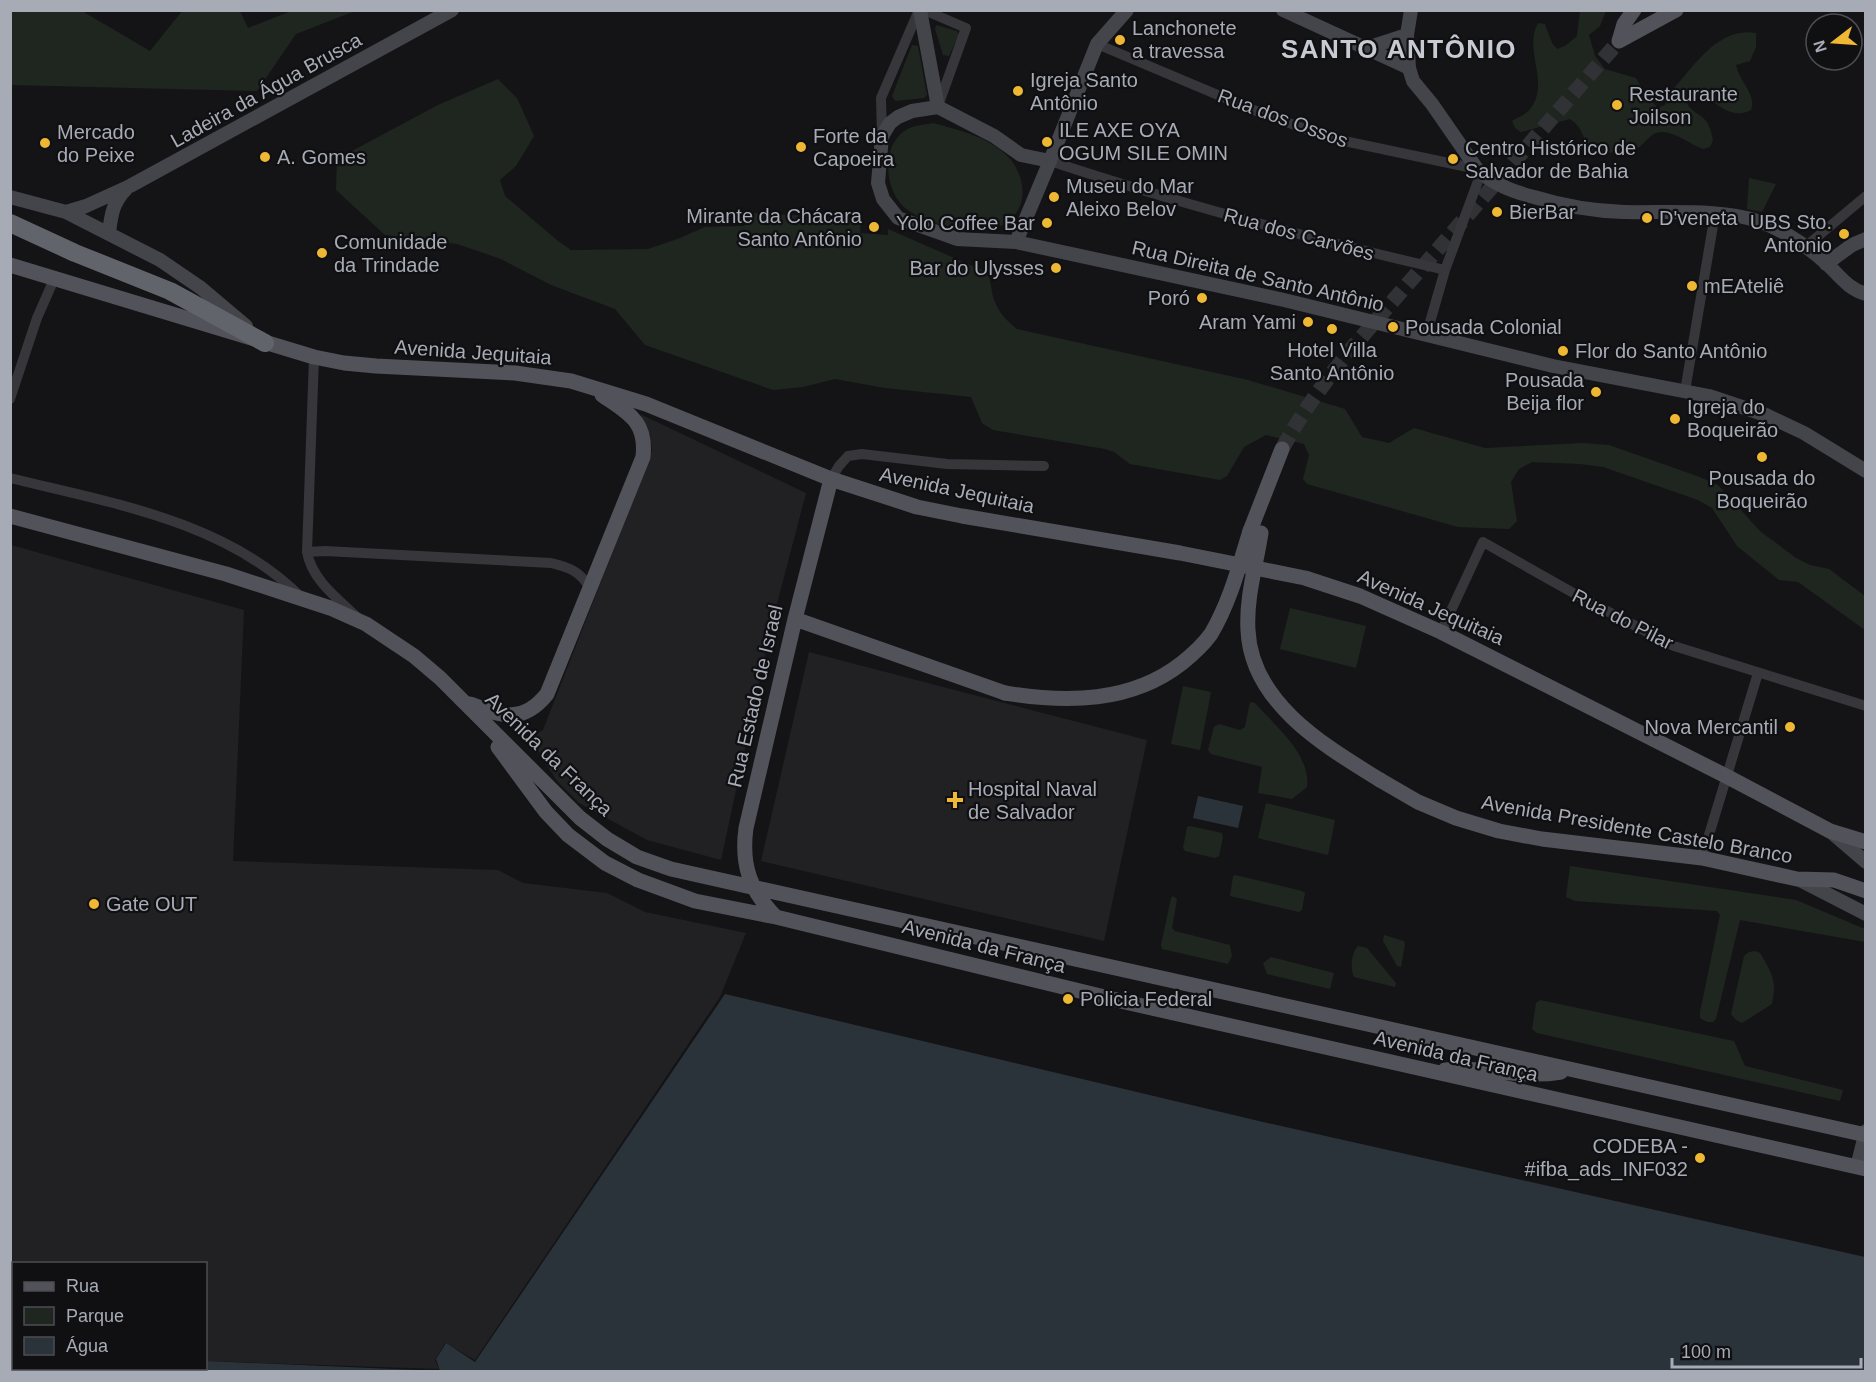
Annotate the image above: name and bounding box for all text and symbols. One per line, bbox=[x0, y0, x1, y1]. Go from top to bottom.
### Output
north arrow bbox=[1804, 12, 1864, 72]
place label: Lanchonete a travessa bbox=[1132, 17, 1237, 62]
street label: Ladeira da Água Brusca bbox=[167, 28, 366, 152]
marker: Lanchonete a travessa bbox=[1113, 33, 1127, 47]
district label: SANTO ANTÔNIO bbox=[1281, 34, 1517, 64]
text: N bbox=[1810, 38, 1830, 54]
place label: Igreja Santo Antônio bbox=[1030, 69, 1138, 114]
place label: Restaurante Joilson bbox=[1629, 83, 1738, 128]
marker: Igreja Santo Antônio bbox=[1011, 84, 1025, 98]
street label: Rua dos Ossos bbox=[1215, 84, 1351, 152]
marker: Restaurante Joilson bbox=[1610, 98, 1624, 112]
place label: ILE AXE OYA OGUM SILE OMIN bbox=[1059, 119, 1228, 164]
place label: Mercado do Peixe bbox=[57, 121, 135, 166]
place label: Forte da Capoeira bbox=[813, 125, 895, 170]
marker: ILE AXE OYA OGUM SILE OMIN bbox=[1040, 135, 1054, 149]
marker: Mercado do Peixe bbox=[38, 136, 52, 150]
place label: Centro Histórico de Salvador de Bahia bbox=[1465, 137, 1636, 182]
marker: Forte da Capoeira bbox=[794, 140, 808, 154]
place label: A. Gomes bbox=[277, 146, 366, 168]
marker: A. Gomes bbox=[258, 150, 272, 164]
marker: Centro Histórico de Salvador de Bahia bbox=[1446, 152, 1460, 166]
place label: Museu do Mar Aleixo Belov bbox=[1066, 175, 1194, 220]
marker: Museu do Mar Aleixo Belov bbox=[1047, 190, 1061, 204]
place label: BierBar bbox=[1509, 201, 1576, 223]
street label: Rua dos Carvões bbox=[1222, 203, 1376, 265]
place label: Mirante da Chácara Santo Antônio bbox=[686, 205, 863, 250]
marker: BierBar bbox=[1490, 205, 1504, 219]
place label: D'veneta bbox=[1659, 207, 1738, 229]
marker: D'veneta bbox=[1640, 211, 1654, 225]
place label: UBS Sto. Antonio bbox=[1750, 211, 1832, 256]
place label: Yolo Coffee Bar bbox=[896, 212, 1035, 234]
marker: Yolo Coffee Bar bbox=[1040, 216, 1054, 230]
marker: Mirante da Chácara Santo Antônio bbox=[867, 220, 881, 234]
marker: UBS Sto. Antonio bbox=[1837, 227, 1851, 241]
place label: Comunidade da Trindade bbox=[334, 231, 447, 276]
street label: Rua Direita de Santo Antônio bbox=[1130, 236, 1386, 316]
marker: Comunidade da Trindade bbox=[315, 246, 329, 260]
place label: Bar do Ulysses bbox=[910, 257, 1044, 279]
marker: Bar do Ulysses bbox=[1049, 261, 1063, 275]
place label: mEAteliê bbox=[1704, 275, 1784, 297]
marker: mEAteliê bbox=[1685, 279, 1699, 293]
place label: Poró bbox=[1148, 287, 1190, 309]
marker: Poró bbox=[1195, 291, 1209, 305]
place label: Aram Yami bbox=[1199, 311, 1296, 333]
marker: Aram Yami bbox=[1301, 315, 1315, 329]
place label: Pousada Colonial bbox=[1405, 316, 1562, 338]
marker: Pousada Colonial bbox=[1386, 320, 1400, 334]
marker: Hotel Villa Santo Antônio bbox=[1325, 322, 1339, 336]
street label: Avenida Jequitaia bbox=[394, 336, 553, 369]
place label: Hotel Villa Santo Antônio bbox=[1270, 339, 1394, 384]
place label: Flor do Santo Antônio bbox=[1575, 340, 1767, 362]
marker: Flor do Santo Antônio bbox=[1556, 344, 1570, 358]
place label: Pousada Beija flor bbox=[1505, 369, 1585, 414]
marker: Pousada Beija flor bbox=[1589, 385, 1603, 399]
place label: Igreja do Boqueirão bbox=[1687, 396, 1778, 441]
marker: Igreja do Boqueirão bbox=[1668, 412, 1682, 426]
marker: Pousada do Boqueirão bbox=[1755, 450, 1769, 464]
street label: Avenida Jequitaia bbox=[878, 463, 1037, 517]
place label: Pousada do Boqueirão bbox=[1709, 467, 1815, 512]
street label: Avenida Jequitaia bbox=[1355, 565, 1508, 649]
street label: Rua do Pilar bbox=[1569, 584, 1677, 654]
street label: Rua Estado de Israel bbox=[723, 603, 787, 789]
street label: Avenida da França bbox=[481, 688, 618, 821]
place label: Nova Mercantil bbox=[1645, 716, 1778, 738]
marker: Nova Mercantil bbox=[1783, 720, 1797, 734]
place label: Hospital Naval de Salvador bbox=[968, 778, 1097, 823]
marker: Hospital Naval de Salvador bbox=[946, 791, 964, 809]
street label: Avenida Presidente Castelo Branco bbox=[1480, 791, 1794, 867]
place label: Gate OUT bbox=[106, 893, 197, 915]
marker: Gate OUT bbox=[87, 897, 101, 911]
street label: Avenida da França bbox=[900, 915, 1069, 977]
place label: Policia Federal bbox=[1080, 988, 1212, 1010]
marker: Policia Federal bbox=[1061, 992, 1075, 1006]
street label: Avenida da França bbox=[1372, 1026, 1541, 1086]
place label: CODEBA - #ifba_ads_INF032 bbox=[1525, 1135, 1688, 1181]
marker: CODEBA - #ifba_ads_INF032 bbox=[1693, 1151, 1707, 1165]
legend bbox=[12, 1262, 207, 1370]
text: Rua bbox=[66, 1276, 100, 1296]
text: Parque bbox=[66, 1306, 124, 1326]
scale bar bbox=[1672, 1331, 1861, 1369]
text: Água bbox=[66, 1336, 109, 1356]
text: 100 m bbox=[1681, 1342, 1731, 1362]

